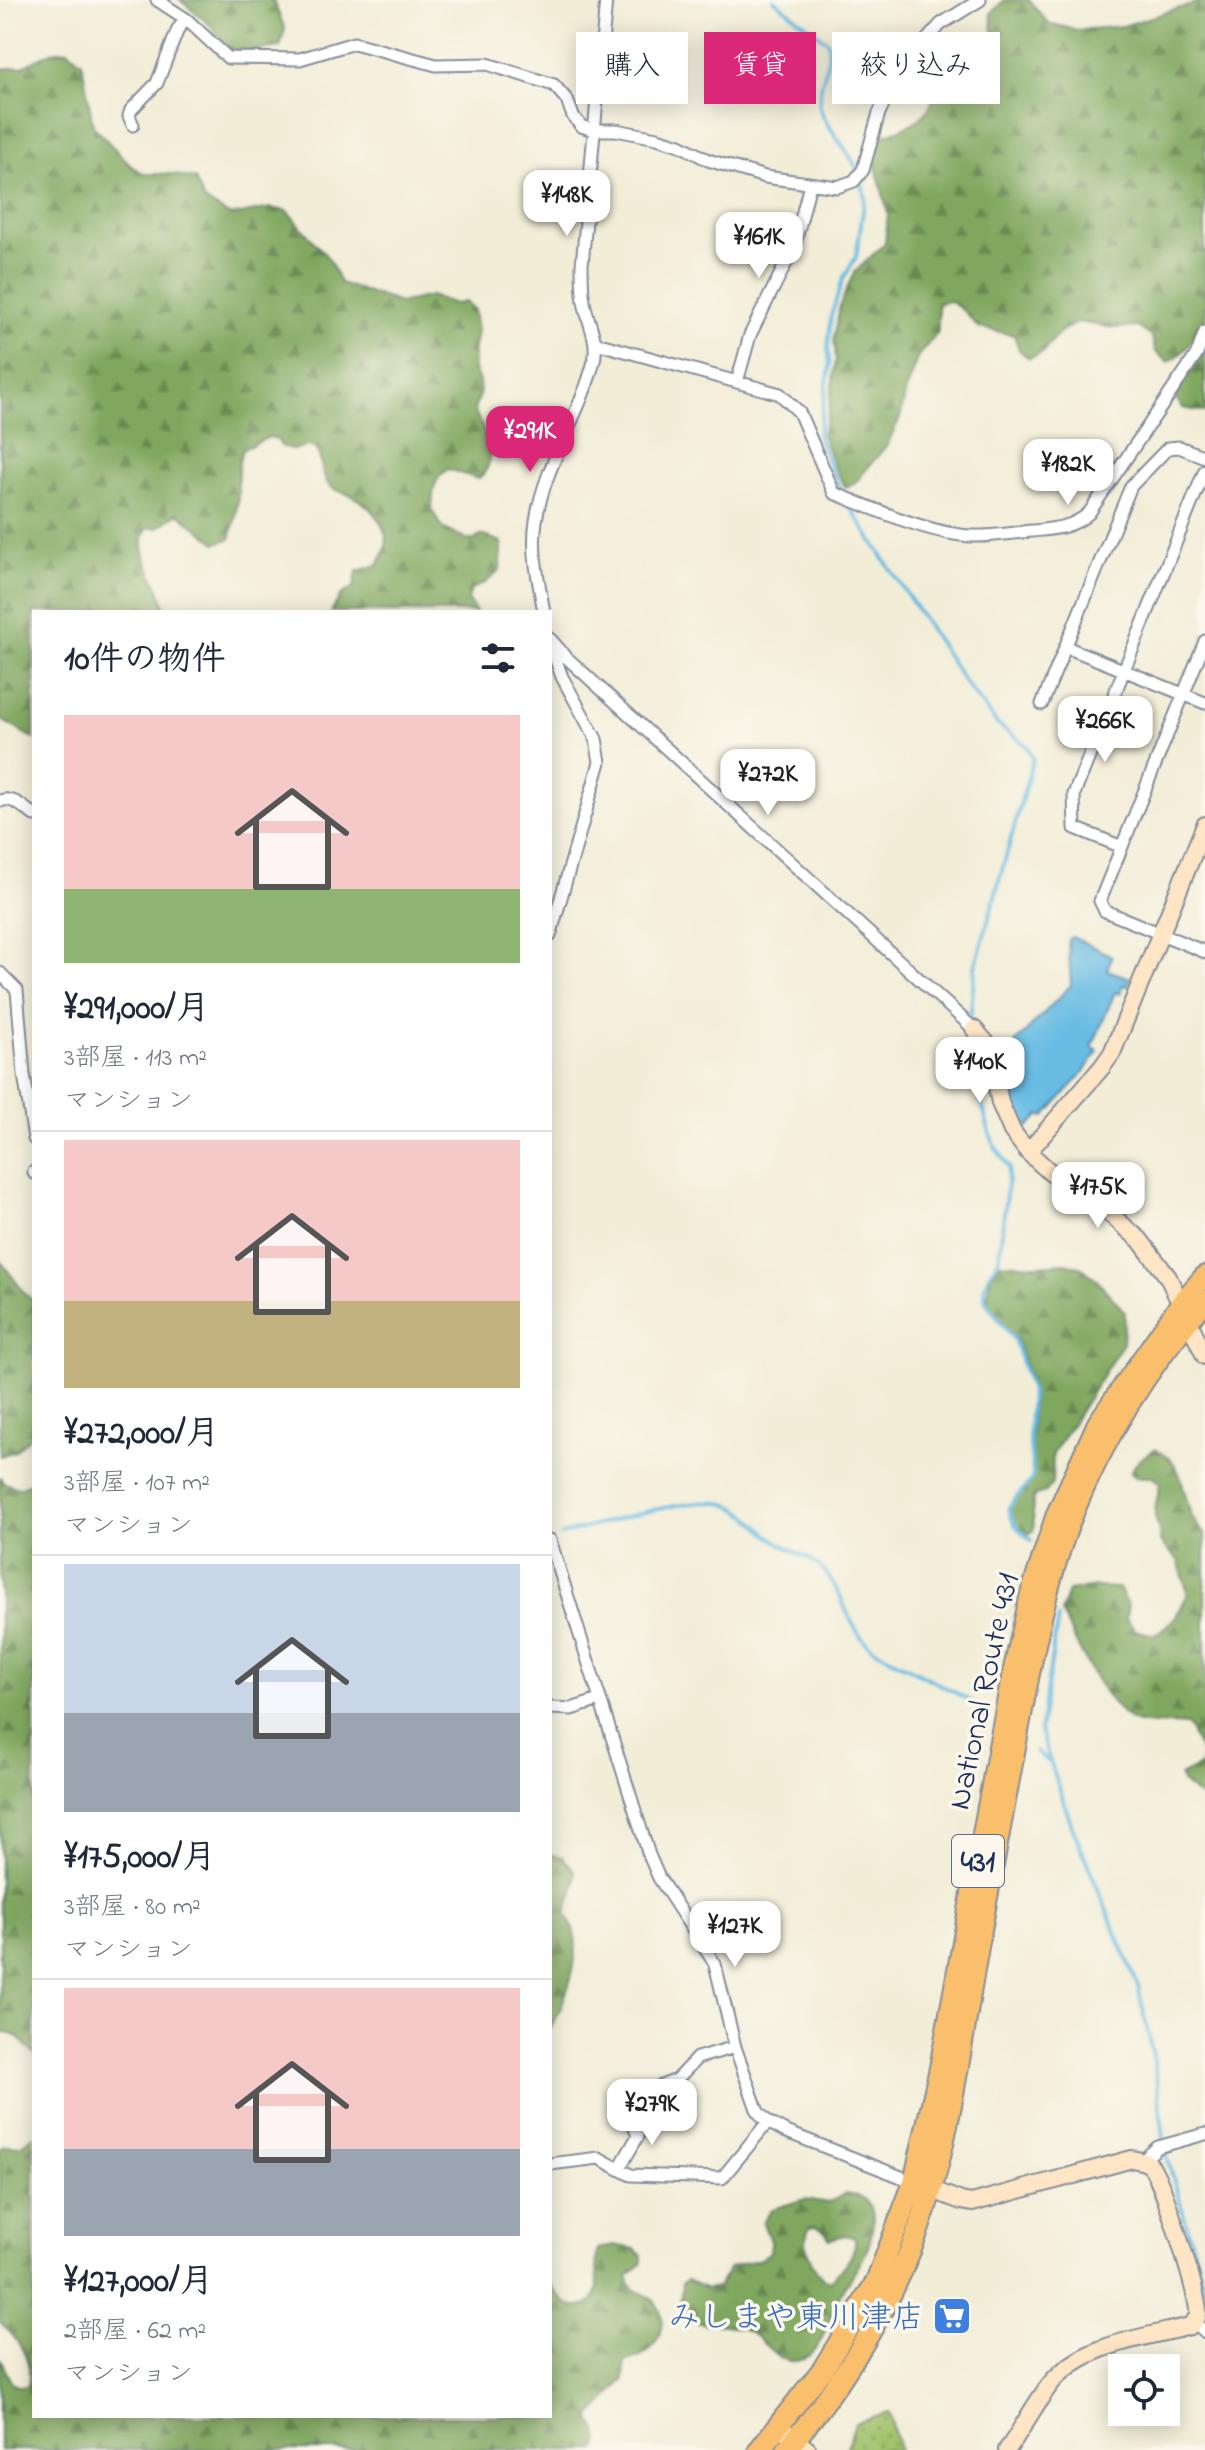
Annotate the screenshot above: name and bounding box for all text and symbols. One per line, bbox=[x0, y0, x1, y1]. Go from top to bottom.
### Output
chip: 購入 bbox=[576, 32, 688, 104]
chip: 賃貸 bbox=[704, 32, 816, 104]
chip: 絞り込み bbox=[832, 32, 1000, 104]
pin: ¥148K bbox=[511, 170, 623, 238]
text: ¥148K bbox=[541, 177, 593, 215]
pin: ¥161K bbox=[703, 212, 815, 280]
text: ¥161K bbox=[734, 219, 784, 257]
pin: ¥291K bbox=[474, 406, 586, 474]
text: ¥291K bbox=[504, 413, 556, 451]
pin: ¥182K bbox=[1012, 439, 1124, 507]
text: ¥182K bbox=[1041, 446, 1095, 484]
text: 10件の物件 bbox=[64, 636, 226, 686]
icon: filters bbox=[476, 636, 520, 680]
pin: ¥266K bbox=[1049, 696, 1161, 764]
text: ¥266K bbox=[1076, 703, 1134, 741]
pin: ¥272K bbox=[712, 749, 824, 817]
text: ¥272K bbox=[738, 756, 798, 794]
icon: home bbox=[220, 767, 364, 911]
text: ¥291,000/月 bbox=[64, 985, 210, 1035]
pin: ¥140K bbox=[924, 1037, 1036, 1105]
text: 3部屋 · 113 m² bbox=[64, 1040, 207, 1078]
text: ¥140K bbox=[954, 1044, 1006, 1082]
text: マンション bbox=[64, 1083, 193, 1121]
pin: ¥175K bbox=[1042, 1162, 1154, 1230]
text: ¥175K bbox=[1070, 1169, 1126, 1207]
icon: home bbox=[220, 1192, 364, 1336]
text: ¥272,000/月 bbox=[64, 1410, 220, 1460]
text: 3部屋 · 107 m² bbox=[64, 1465, 210, 1503]
text: マンション bbox=[64, 1508, 193, 1546]
street label: National Route 431 bbox=[937, 1569, 1033, 1814]
icon: home bbox=[220, 1616, 364, 1760]
text: ¥175,000/月 bbox=[64, 1834, 216, 1884]
road number: 431 bbox=[952, 1835, 1004, 1887]
text: 3部屋 · 80 m² bbox=[64, 1889, 201, 1927]
pin: ¥127K bbox=[679, 1901, 791, 1969]
text: ¥127K bbox=[708, 1908, 762, 1946]
text: マンション bbox=[64, 1932, 193, 1970]
icon: home bbox=[220, 2040, 364, 2184]
pin: ¥279K bbox=[596, 2079, 708, 2147]
text: ¥279K bbox=[625, 2086, 679, 2124]
text: ¥127,000/月 bbox=[64, 2258, 213, 2308]
supermarket icon: みしまや東川津店 bbox=[931, 2295, 973, 2337]
place label: みしまや東川津店 bbox=[668, 2296, 924, 2343]
text: 2部屋 · 62 m² bbox=[64, 2313, 206, 2351]
map controls bbox=[1108, 2354, 1180, 2426]
button: locate bbox=[1108, 2354, 1180, 2426]
text: マンション bbox=[64, 2356, 193, 2394]

